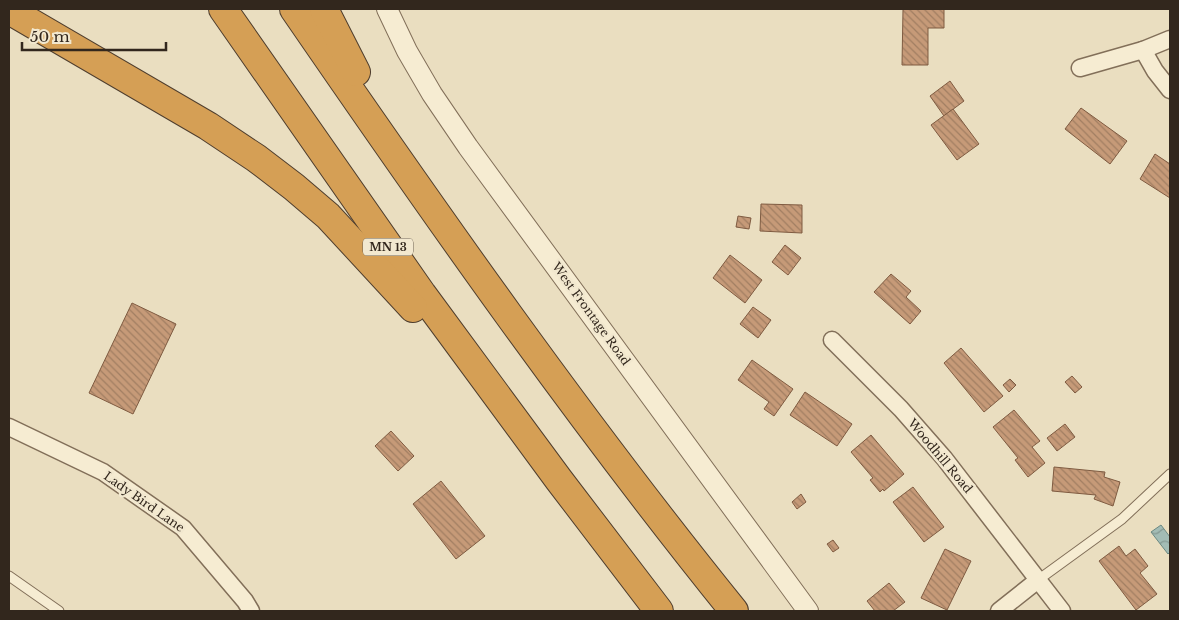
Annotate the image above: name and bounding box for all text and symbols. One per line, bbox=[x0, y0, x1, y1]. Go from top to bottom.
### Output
scale bar bbox=[22, 20, 166, 52]
text: 50 m bbox=[30, 27, 70, 46]
road number: MN 13 bbox=[363, 238, 413, 256]
street label: West Frontage Road bbox=[548, 258, 634, 368]
street label: Woodhill Road bbox=[904, 415, 976, 496]
street label: Lady Bird Lane bbox=[101, 468, 188, 535]

